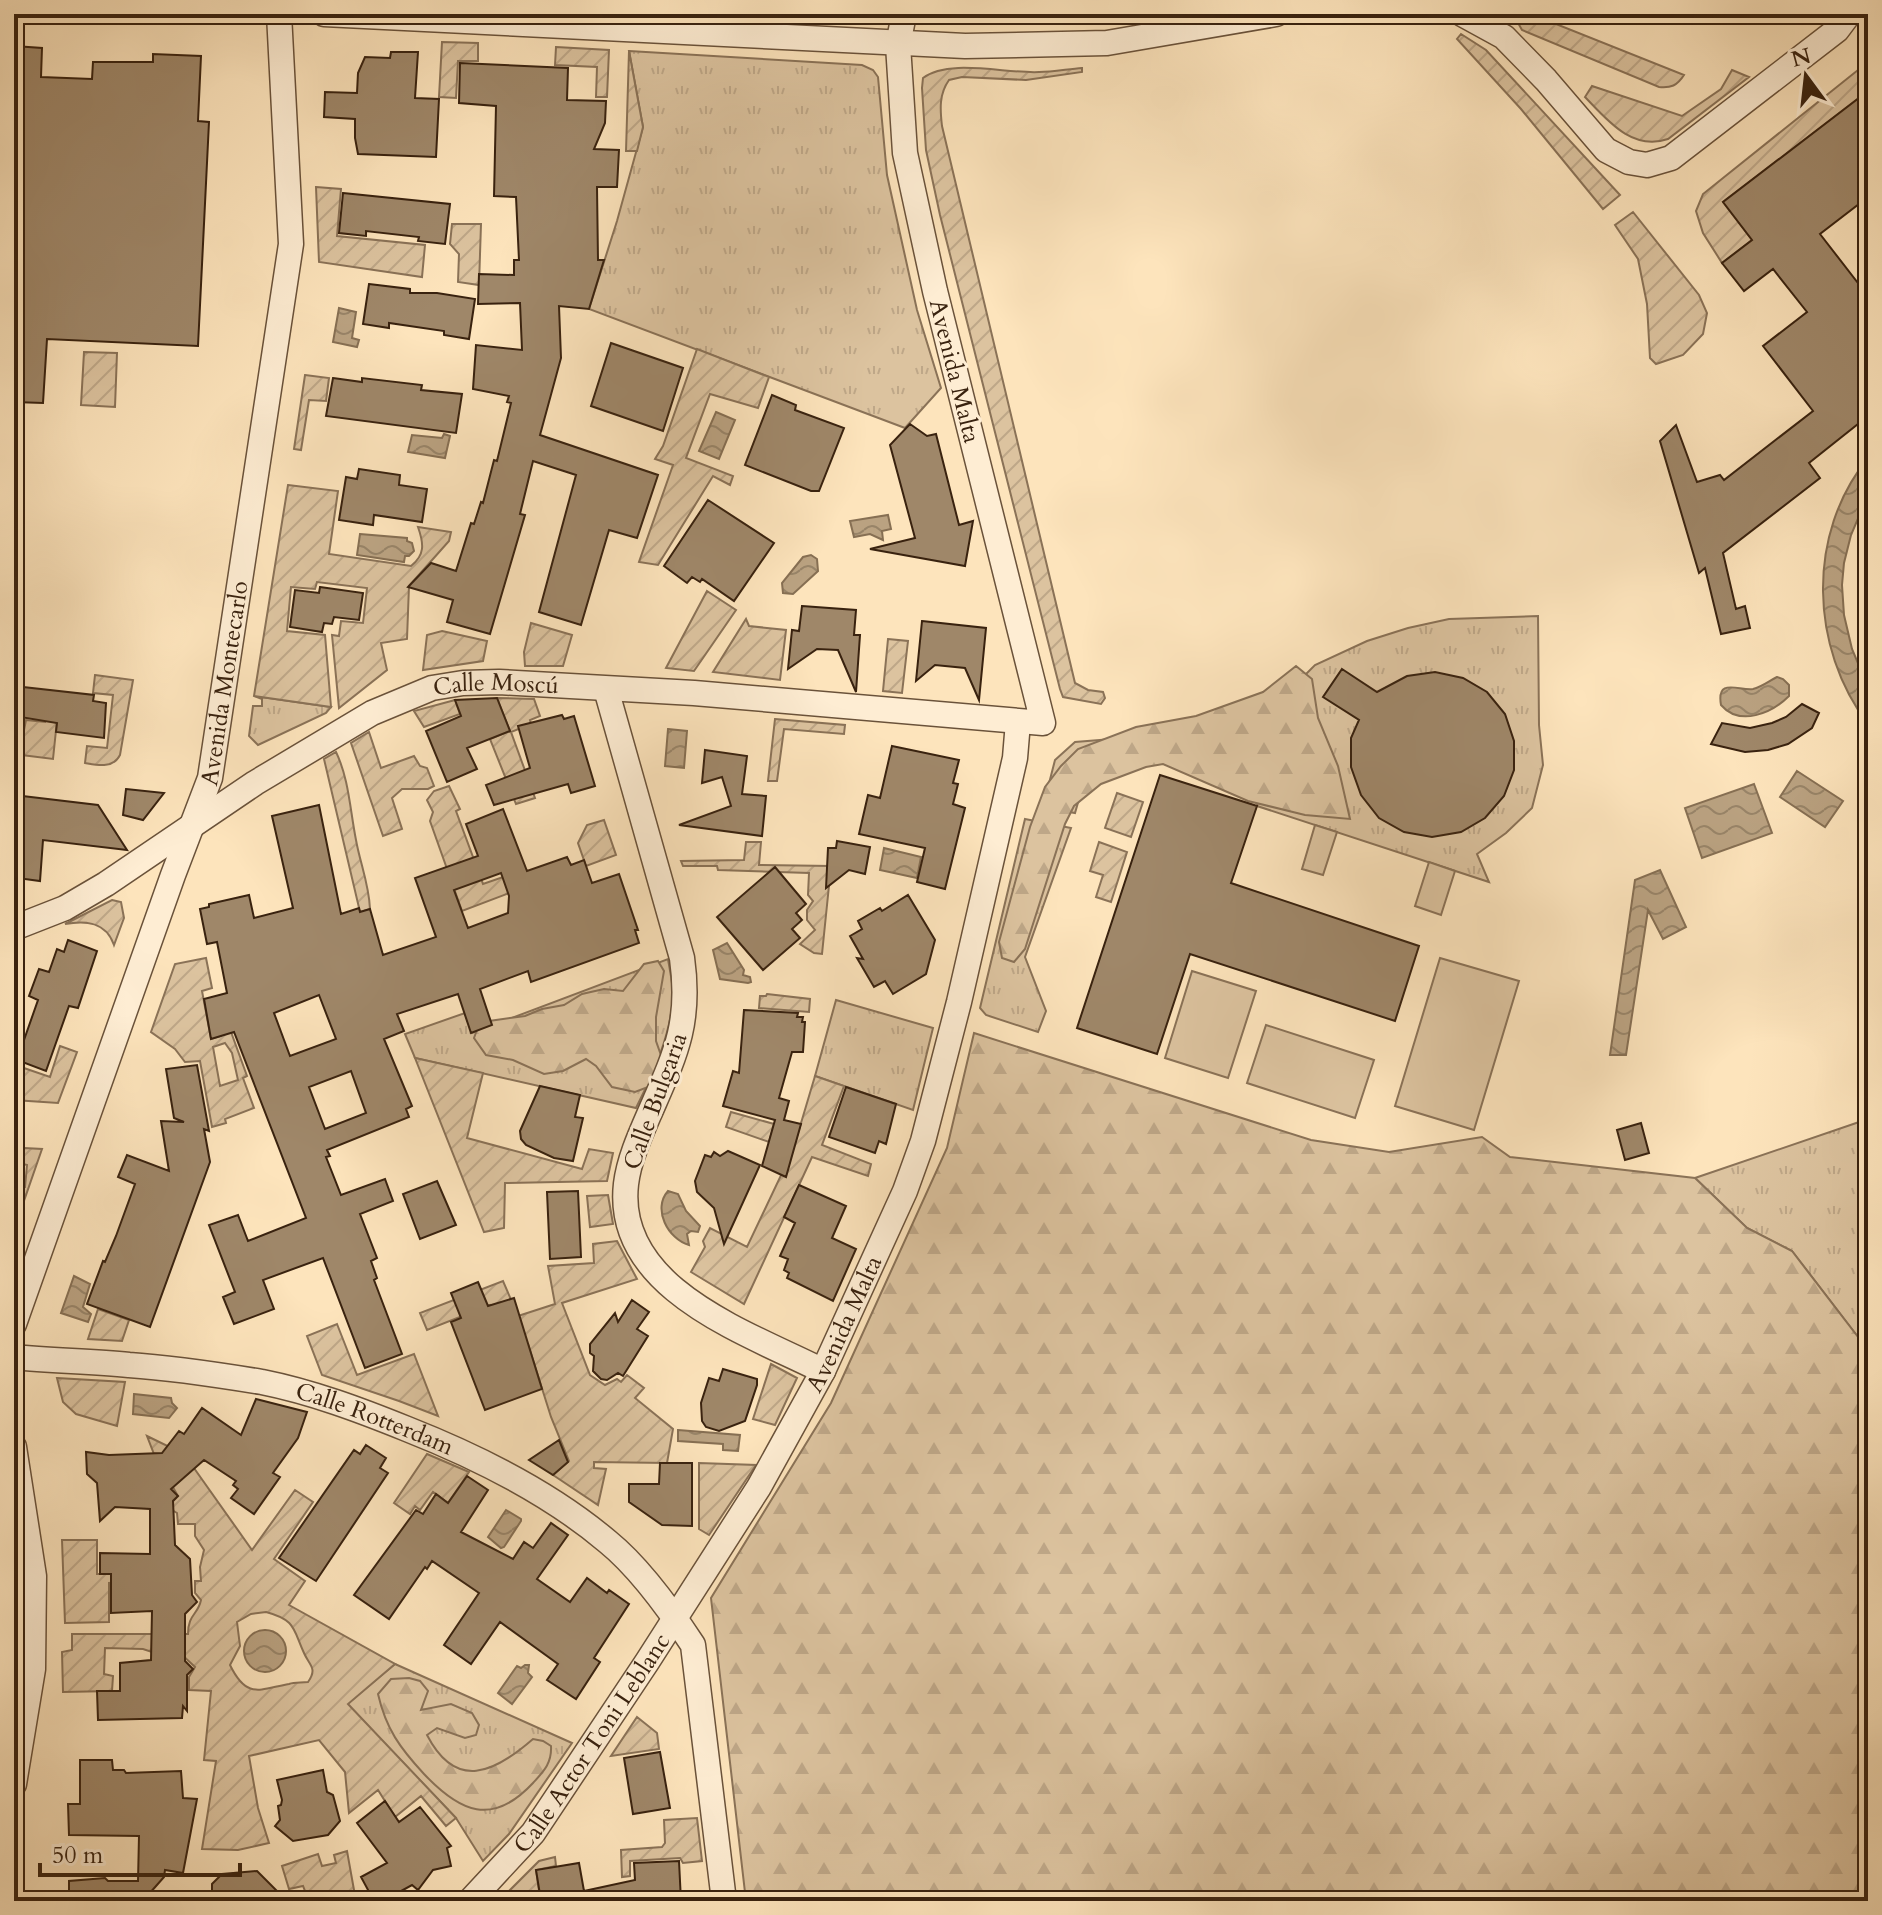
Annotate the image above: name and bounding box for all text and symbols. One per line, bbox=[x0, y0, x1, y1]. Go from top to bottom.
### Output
north arrow bbox=[1766, 36, 1846, 116]
text: N bbox=[1788, 41, 1814, 75]
street label: Avenida Malta bbox=[921, 296, 988, 447]
street label: Avenida Montecarlo bbox=[193, 578, 257, 788]
street label: Calle Moscú bbox=[431, 666, 560, 705]
street label: Calle Bulgaria bbox=[615, 1027, 696, 1174]
street label: Avenida Malta bbox=[798, 1250, 891, 1399]
street label: Calle Rotterdam bbox=[292, 1375, 459, 1464]
street label: Calle Actor Toni Leblanc bbox=[506, 1627, 678, 1861]
scale bar bbox=[40, 1827, 240, 1877]
text: 50 m bbox=[52, 1839, 104, 1872]

